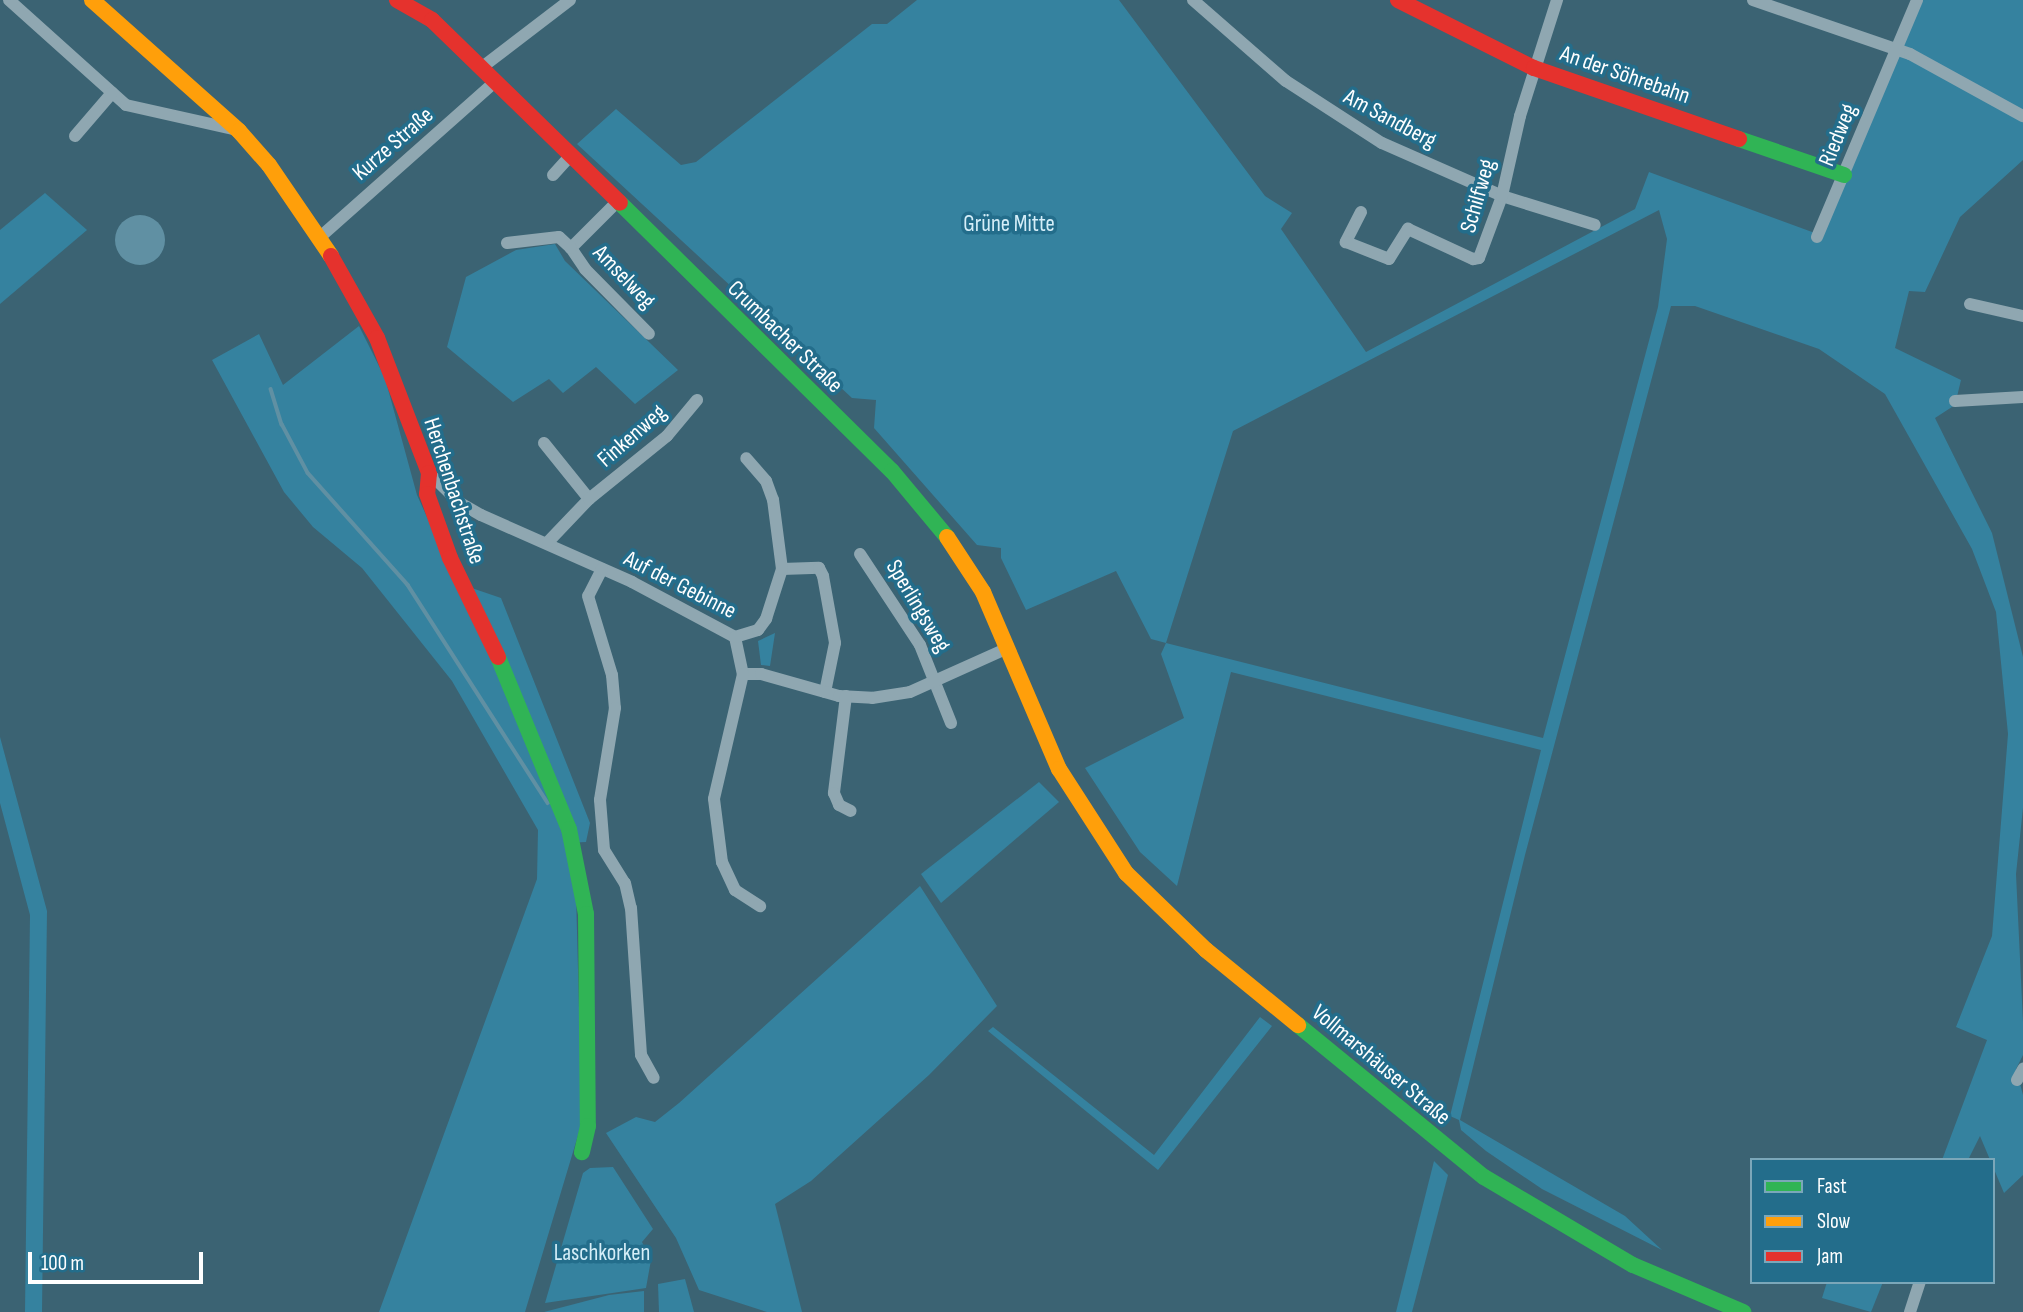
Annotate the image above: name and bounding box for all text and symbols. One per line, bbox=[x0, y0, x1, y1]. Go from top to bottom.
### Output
street label: An der Söhrebahn bbox=[1556, 40, 1694, 110]
street label: Am Sandberg bbox=[1339, 83, 1441, 155]
street label: Riedweg bbox=[1813, 100, 1863, 170]
street label: Kurze Straße bbox=[347, 101, 439, 187]
street label: Schilfweg bbox=[1454, 156, 1502, 236]
park label: Grüne Mitte bbox=[963, 210, 1055, 238]
street label: Amselweg bbox=[587, 239, 661, 315]
street label: Crumbacher Straße bbox=[722, 275, 848, 399]
street label: Finkenweg bbox=[592, 399, 672, 473]
street label: Herchenbachstraße bbox=[417, 414, 491, 568]
street label: Auf der Gebinne bbox=[619, 545, 741, 625]
street label: Sperlingsweg bbox=[880, 555, 956, 657]
street label: Vollmarshäuser Straße bbox=[1306, 999, 1456, 1131]
legend bbox=[1750, 1158, 1995, 1284]
text: Fast bbox=[1817, 1174, 1847, 1199]
text: Slow bbox=[1817, 1209, 1850, 1234]
scale bar bbox=[32, 1238, 206, 1282]
park label: Laschkorken bbox=[554, 1239, 650, 1267]
text: Jam bbox=[1817, 1244, 1843, 1269]
text: 100 m bbox=[41, 1251, 84, 1276]

